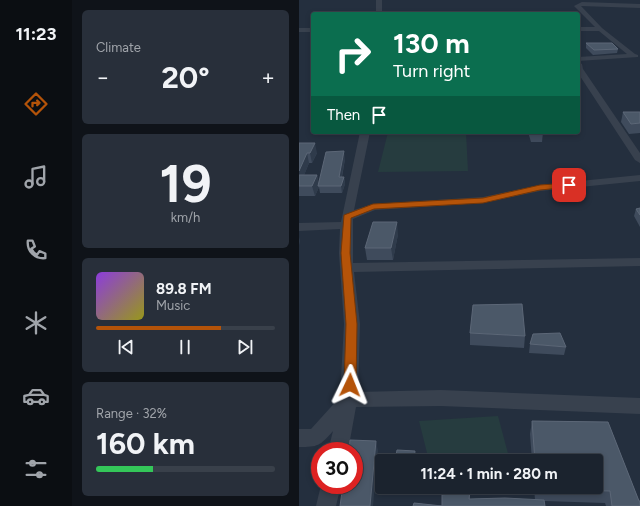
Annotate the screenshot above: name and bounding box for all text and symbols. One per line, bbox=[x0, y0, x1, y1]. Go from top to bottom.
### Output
text: 11:23 bbox=[15, 23, 57, 45]
text: 130 m bbox=[393, 26, 470, 60]
icon: right bbox=[327, 28, 379, 80]
text: Climate bbox=[96, 40, 141, 55]
text: 20° bbox=[161, 59, 210, 96]
text: Turn right bbox=[393, 60, 470, 82]
text: − bbox=[96, 64, 110, 91]
text: + bbox=[261, 64, 275, 91]
icon: directions bbox=[22, 90, 50, 118]
icon: arrive bbox=[368, 104, 390, 126]
text: Then bbox=[327, 106, 360, 124]
text: 19 bbox=[159, 153, 212, 215]
icon: music bbox=[22, 163, 50, 191]
pin bbox=[552, 168, 586, 202]
icon: arrive bbox=[558, 174, 580, 196]
text: km/h bbox=[171, 210, 200, 225]
icon: phone bbox=[22, 236, 50, 264]
text: 89.8 FM bbox=[156, 280, 212, 298]
text: Music bbox=[156, 298, 190, 313]
icon: climate bbox=[22, 309, 50, 337]
icon: previous bbox=[115, 336, 137, 358]
icon: pause bbox=[174, 336, 196, 358]
icon: next bbox=[234, 336, 256, 358]
position arrow bbox=[329, 364, 371, 406]
icon: car bbox=[22, 382, 50, 410]
text: Range · 32% bbox=[96, 406, 167, 421]
text: 160 km bbox=[96, 425, 195, 462]
speed limit sign: 30 bbox=[311, 442, 363, 494]
icon: filters bbox=[22, 455, 50, 483]
text: 11:24 · 1 min · 280 m bbox=[420, 465, 558, 483]

